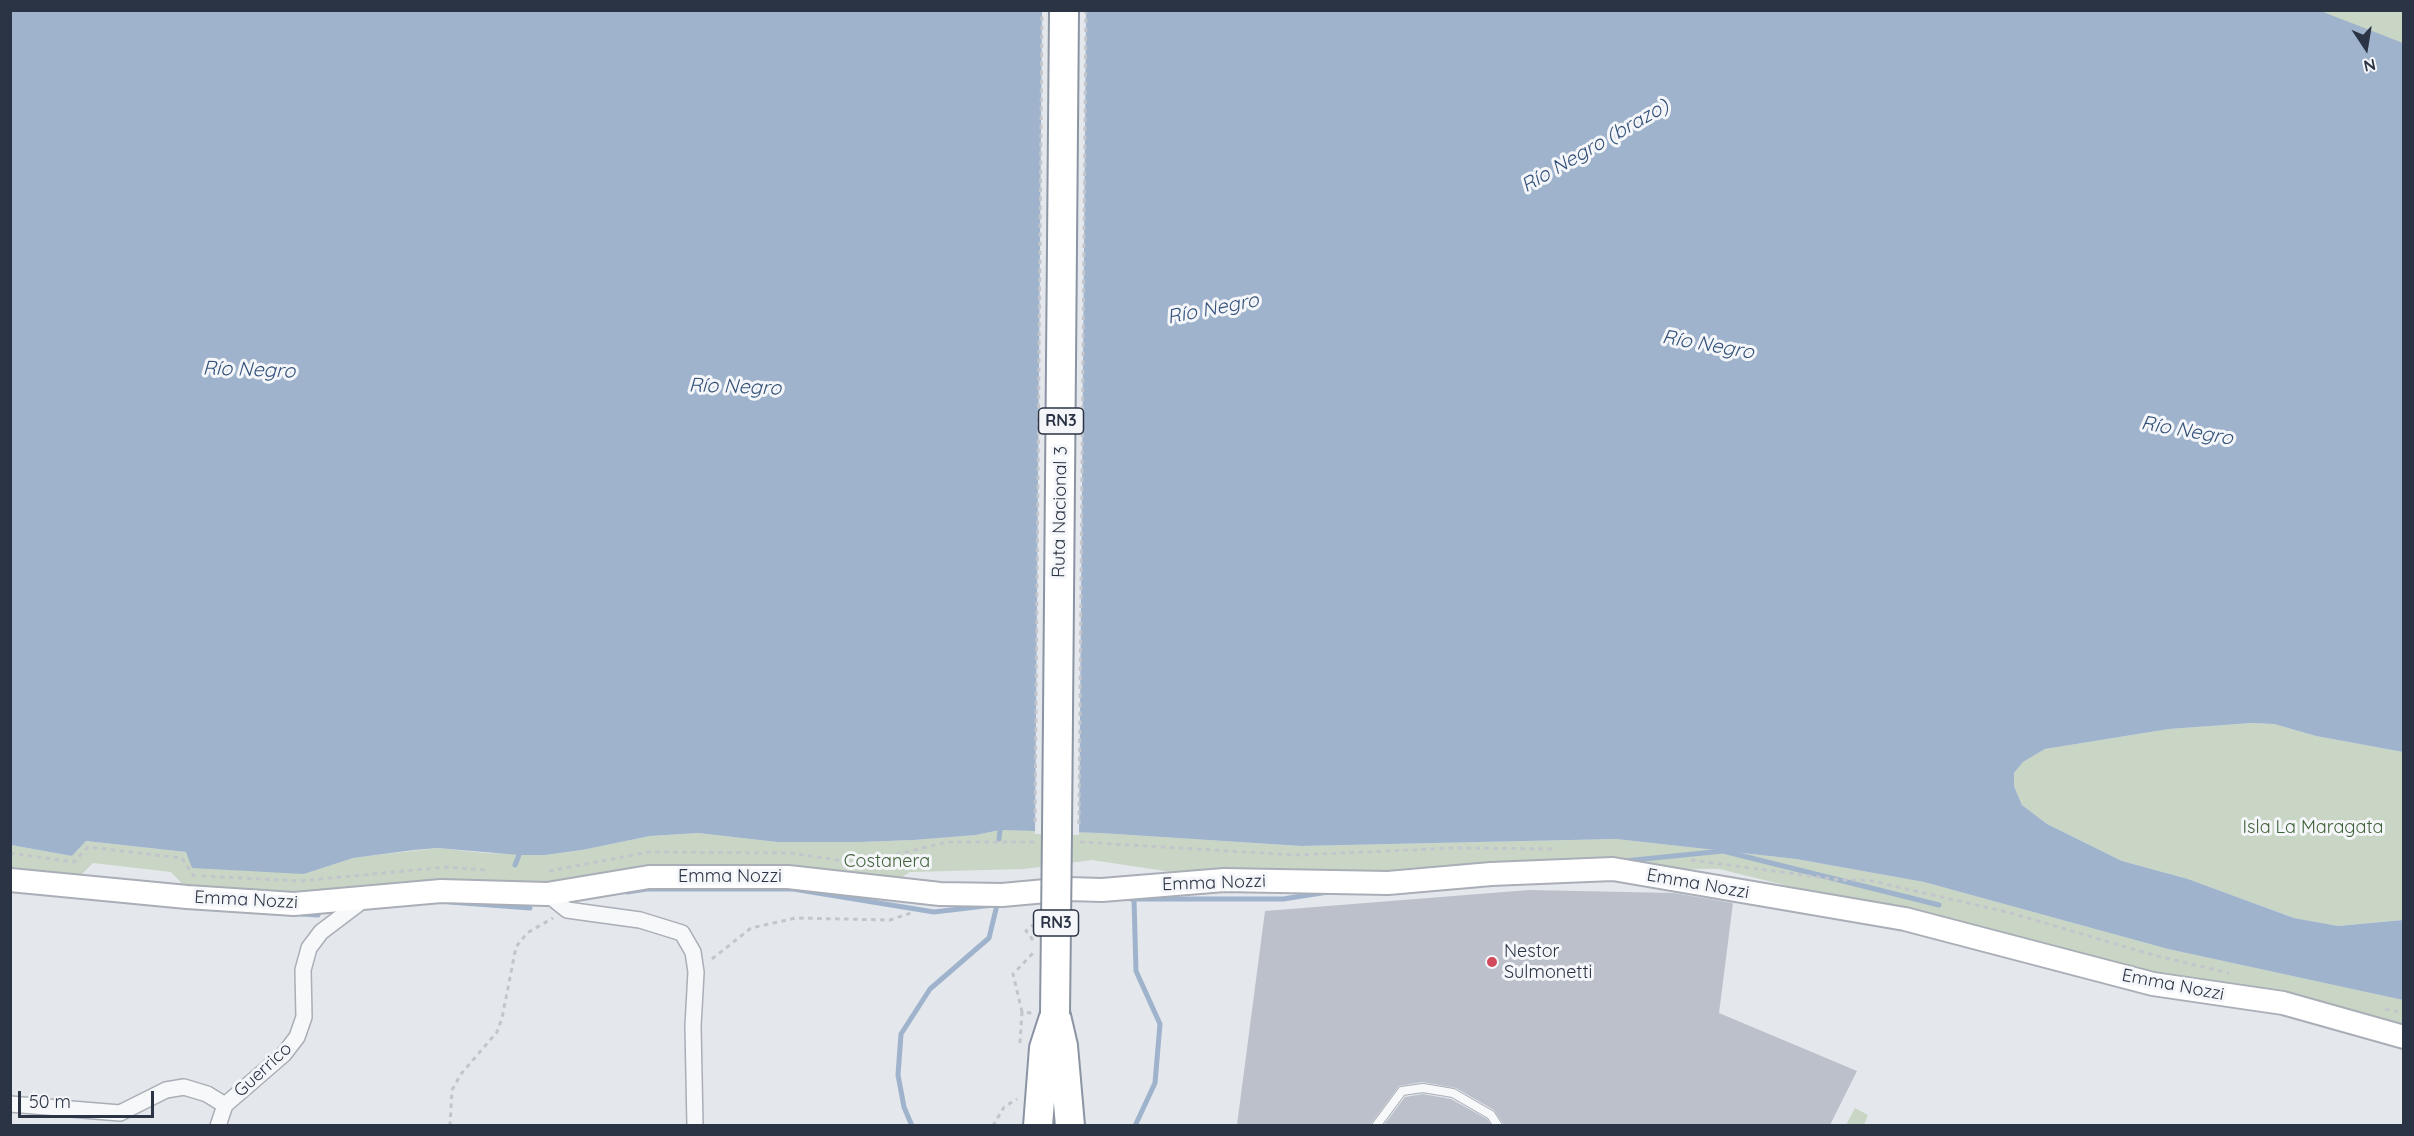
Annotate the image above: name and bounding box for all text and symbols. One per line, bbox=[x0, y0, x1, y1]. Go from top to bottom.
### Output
north arrow bbox=[2336, 18, 2396, 78]
text: N bbox=[2362, 55, 2378, 77]
water label: Río Negro (brazo) bbox=[1517, 94, 1673, 198]
water label: Río Negro bbox=[1165, 288, 1261, 330]
water label: Río Negro bbox=[1660, 325, 1756, 365]
water label: Río Negro bbox=[202, 356, 296, 384]
water label: Río Negro bbox=[688, 373, 782, 401]
road number: RN3 bbox=[1038, 408, 1084, 434]
water label: Río Negro bbox=[2139, 411, 2235, 451]
street label: Ruta Nacional 3 bbox=[1048, 446, 1072, 578]
park label: Isla La Maragata bbox=[2243, 817, 2383, 839]
park label: Costanera bbox=[844, 851, 930, 873]
street label: Emma Nozzi bbox=[1645, 864, 1751, 904]
street label: Emma Nozzi bbox=[678, 866, 782, 888]
street label: Emma Nozzi bbox=[1162, 870, 1266, 896]
street label: Emma Nozzi bbox=[194, 886, 298, 914]
road number: RN3 bbox=[1034, 910, 1078, 936]
place label: Nestor Sulmonetti bbox=[1504, 941, 1592, 984]
marker: Nestor Sulmonetti bbox=[1485, 955, 1499, 969]
street label: Emma Nozzi bbox=[2120, 964, 2226, 1006]
street label: Guerrico bbox=[230, 1038, 296, 1102]
scale bar bbox=[21, 1079, 158, 1117]
text: 50 m bbox=[29, 1090, 71, 1113]

